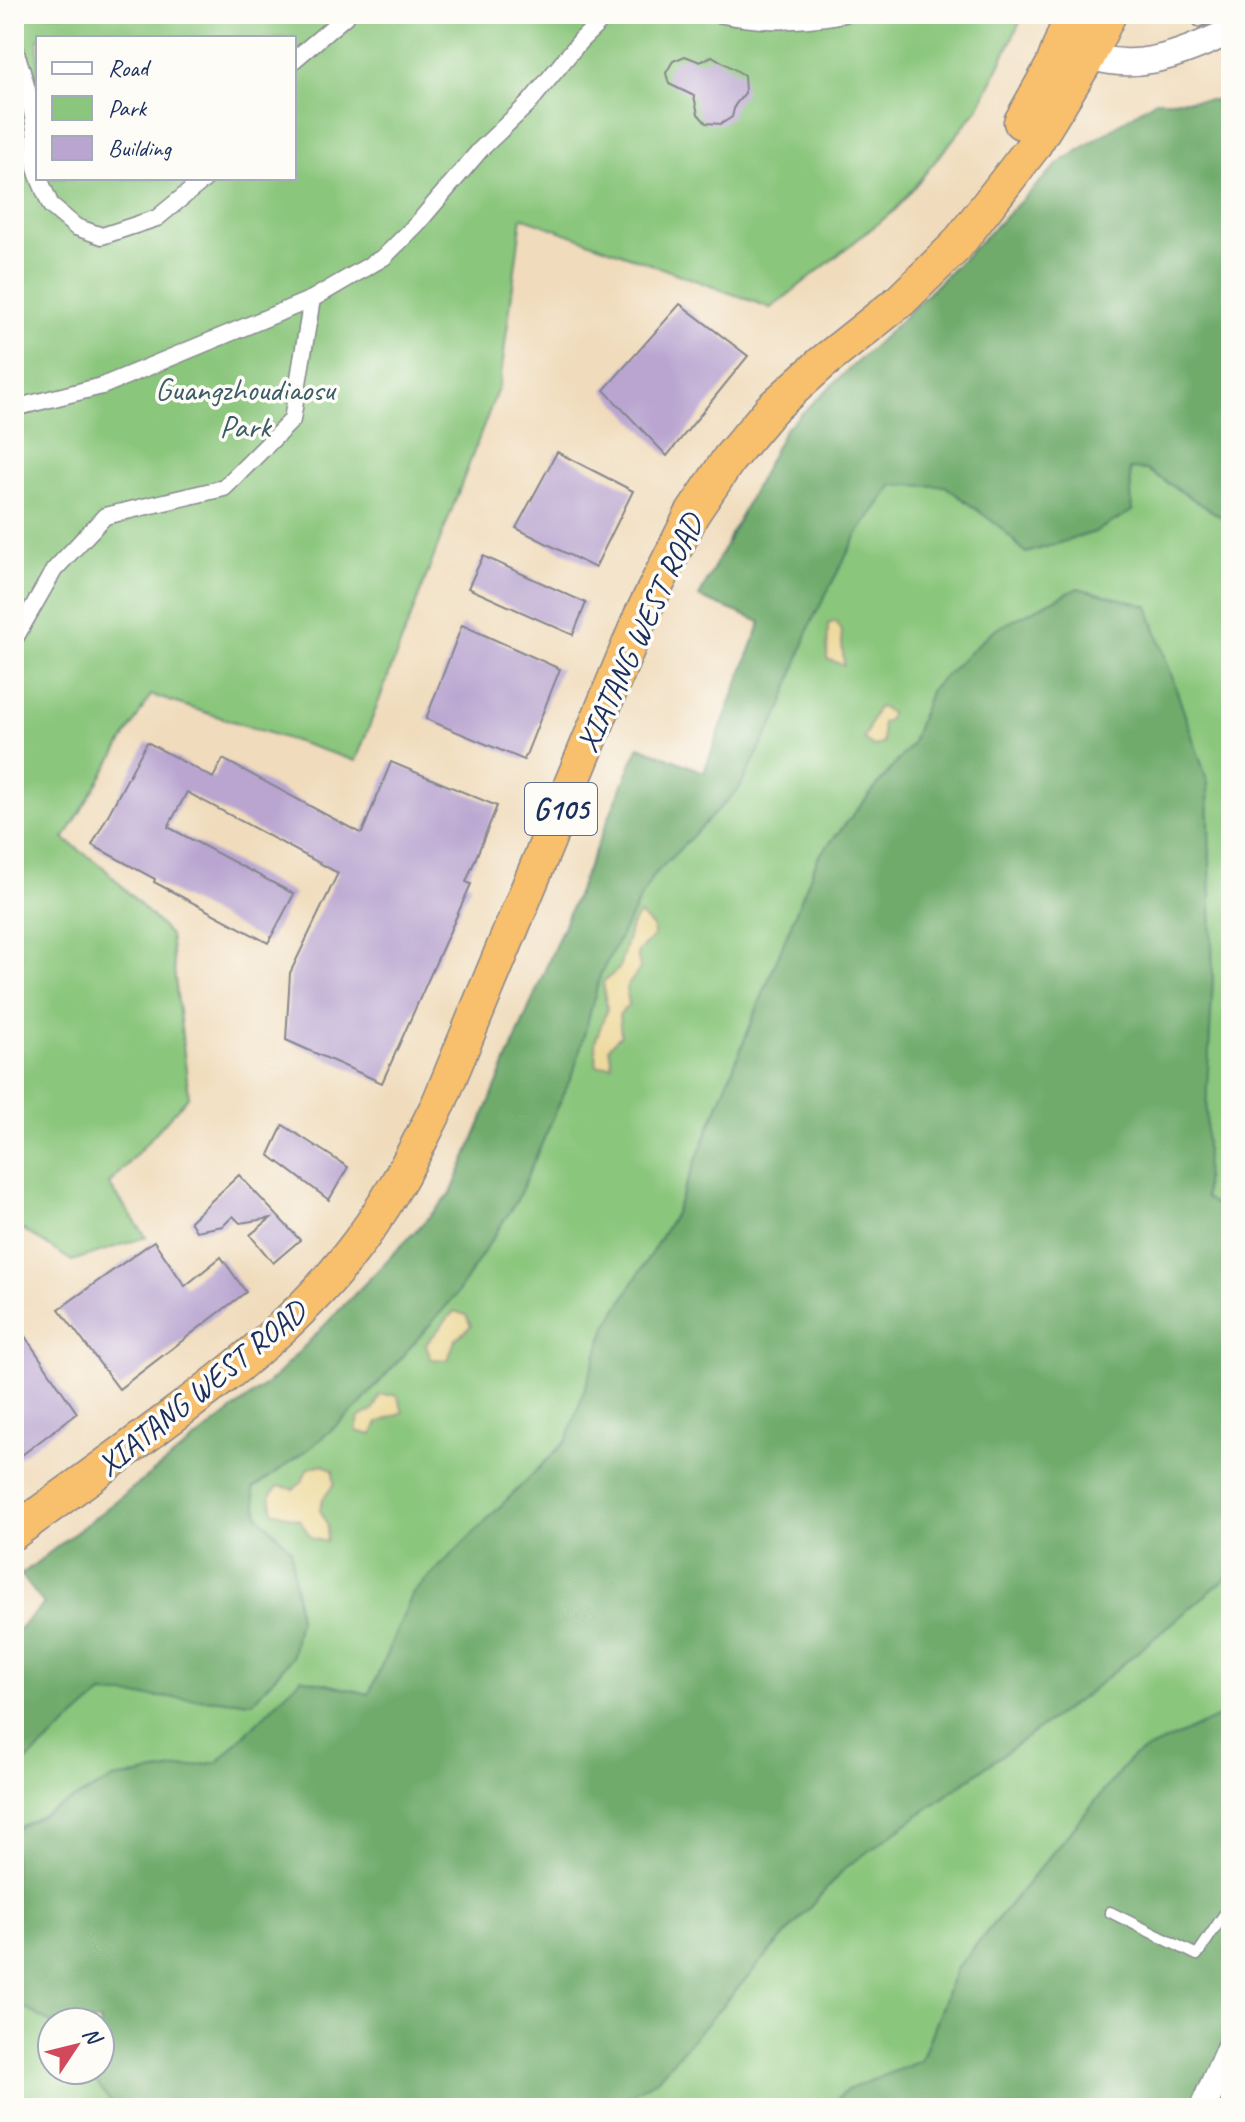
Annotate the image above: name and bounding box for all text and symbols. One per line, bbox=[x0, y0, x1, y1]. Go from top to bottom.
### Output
legend bbox=[36, 36, 296, 180]
text: Road bbox=[108, 53, 152, 83]
text: Park bbox=[108, 93, 148, 123]
text: Building bbox=[108, 133, 173, 163]
park label: Guangzhoudiaosu Park bbox=[155, 369, 337, 447]
street label: XIATANG WEST ROAD bbox=[567, 506, 713, 758]
road number: G105 bbox=[525, 783, 597, 835]
street label: XIATANG WEST ROAD bbox=[88, 1290, 316, 1485]
north arrow bbox=[36, 2006, 116, 2086]
text: N bbox=[76, 2021, 109, 2051]

